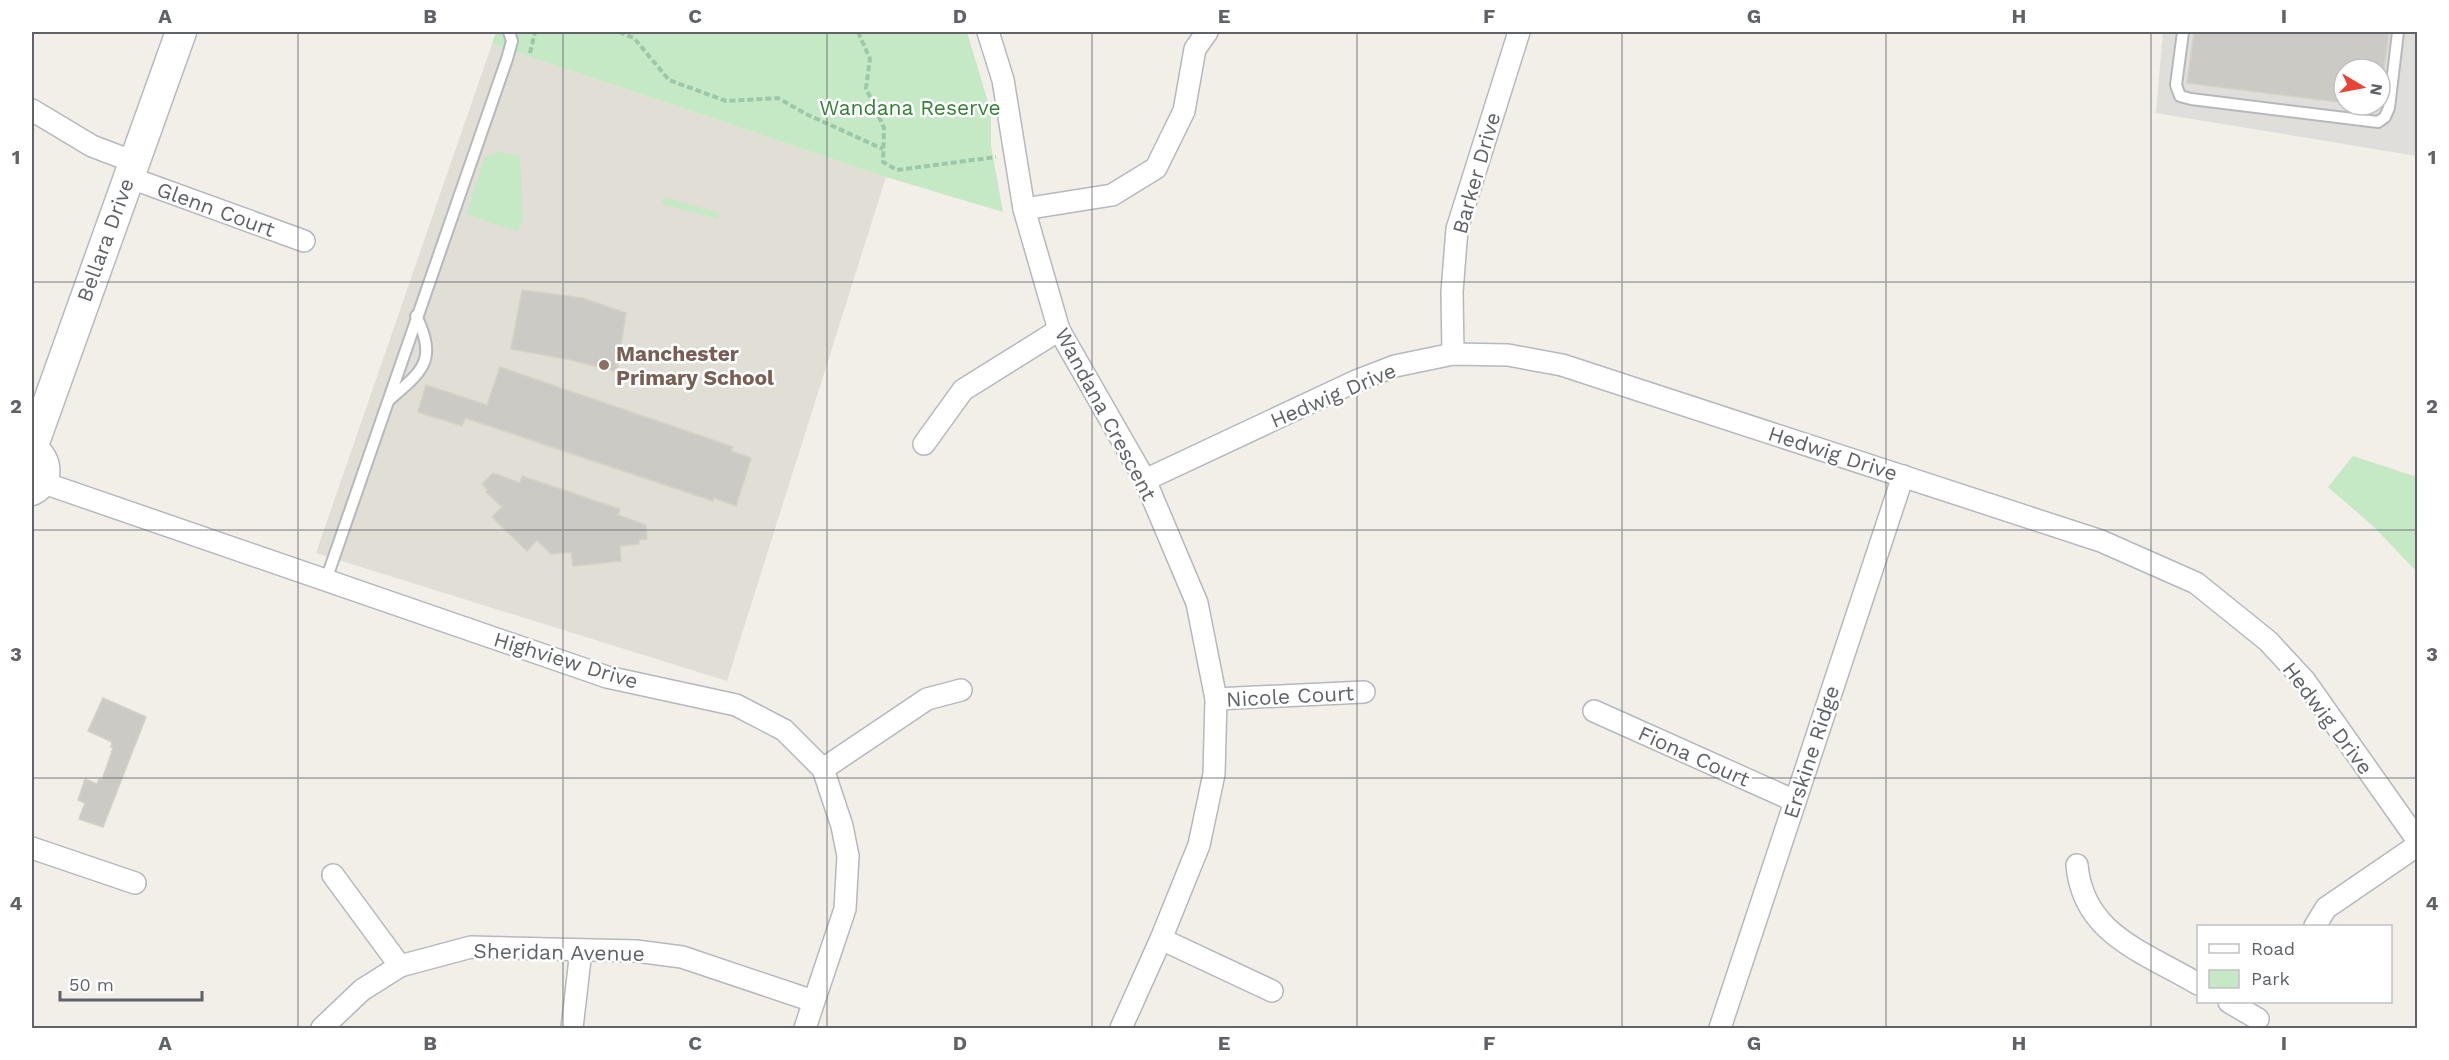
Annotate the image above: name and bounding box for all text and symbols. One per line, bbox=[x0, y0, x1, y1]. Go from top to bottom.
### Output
text: A bbox=[158, 4, 172, 28]
text: B bbox=[423, 4, 437, 28]
text: C bbox=[688, 4, 702, 28]
text: D bbox=[953, 4, 967, 28]
text: E bbox=[1218, 4, 1230, 28]
text: F bbox=[1483, 4, 1495, 28]
text: G bbox=[1747, 4, 1761, 28]
text: H bbox=[2012, 4, 2026, 28]
text: I bbox=[2281, 4, 2287, 28]
north arrow bbox=[2332, 57, 2392, 117]
text: N bbox=[2366, 82, 2387, 97]
park label: Wandana Reserve bbox=[819, 95, 1001, 120]
street label: Barker Drive bbox=[1447, 109, 1505, 237]
text: 1 bbox=[12, 145, 20, 169]
text: 1 bbox=[2428, 145, 2436, 169]
street label: Bellara Drive bbox=[71, 175, 139, 305]
street label: Glenn Court bbox=[154, 176, 279, 242]
street label: Wandana Crescent bbox=[1050, 323, 1162, 505]
place label: Manchester Primary School bbox=[616, 341, 774, 390]
street label: Hedwig Drive bbox=[1266, 357, 1400, 433]
marker: Manchester Primary School bbox=[597, 358, 611, 372]
text: 2 bbox=[10, 394, 22, 418]
text: 2 bbox=[2426, 394, 2438, 418]
street label: Hedwig Drive bbox=[1765, 420, 1901, 486]
street label: Highview Drive bbox=[491, 626, 641, 694]
text: 3 bbox=[10, 642, 22, 666]
text: 3 bbox=[2426, 642, 2438, 666]
street label: Hedwig Drive bbox=[2278, 657, 2378, 779]
street label: Nicole Court bbox=[1226, 680, 1355, 712]
street label: Erskine Ridge bbox=[1778, 682, 1844, 822]
street label: Fiona Court bbox=[1634, 720, 1754, 792]
text: 4 bbox=[10, 891, 23, 915]
text: 4 bbox=[2426, 891, 2439, 915]
legend bbox=[2197, 925, 2392, 1003]
street label: Sheridan Avenue bbox=[473, 938, 645, 966]
text: Road bbox=[2251, 938, 2295, 959]
scale bar bbox=[60, 964, 202, 1002]
text: Park bbox=[2251, 968, 2290, 989]
text: 50 m bbox=[69, 974, 114, 995]
text: A bbox=[158, 1031, 172, 1055]
text: B bbox=[423, 1031, 437, 1055]
text: C bbox=[688, 1031, 702, 1055]
text: D bbox=[953, 1031, 967, 1055]
text: E bbox=[1218, 1031, 1230, 1055]
text: F bbox=[1483, 1031, 1495, 1055]
text: G bbox=[1747, 1031, 1761, 1055]
text: H bbox=[2012, 1031, 2026, 1055]
text: I bbox=[2281, 1031, 2287, 1055]

